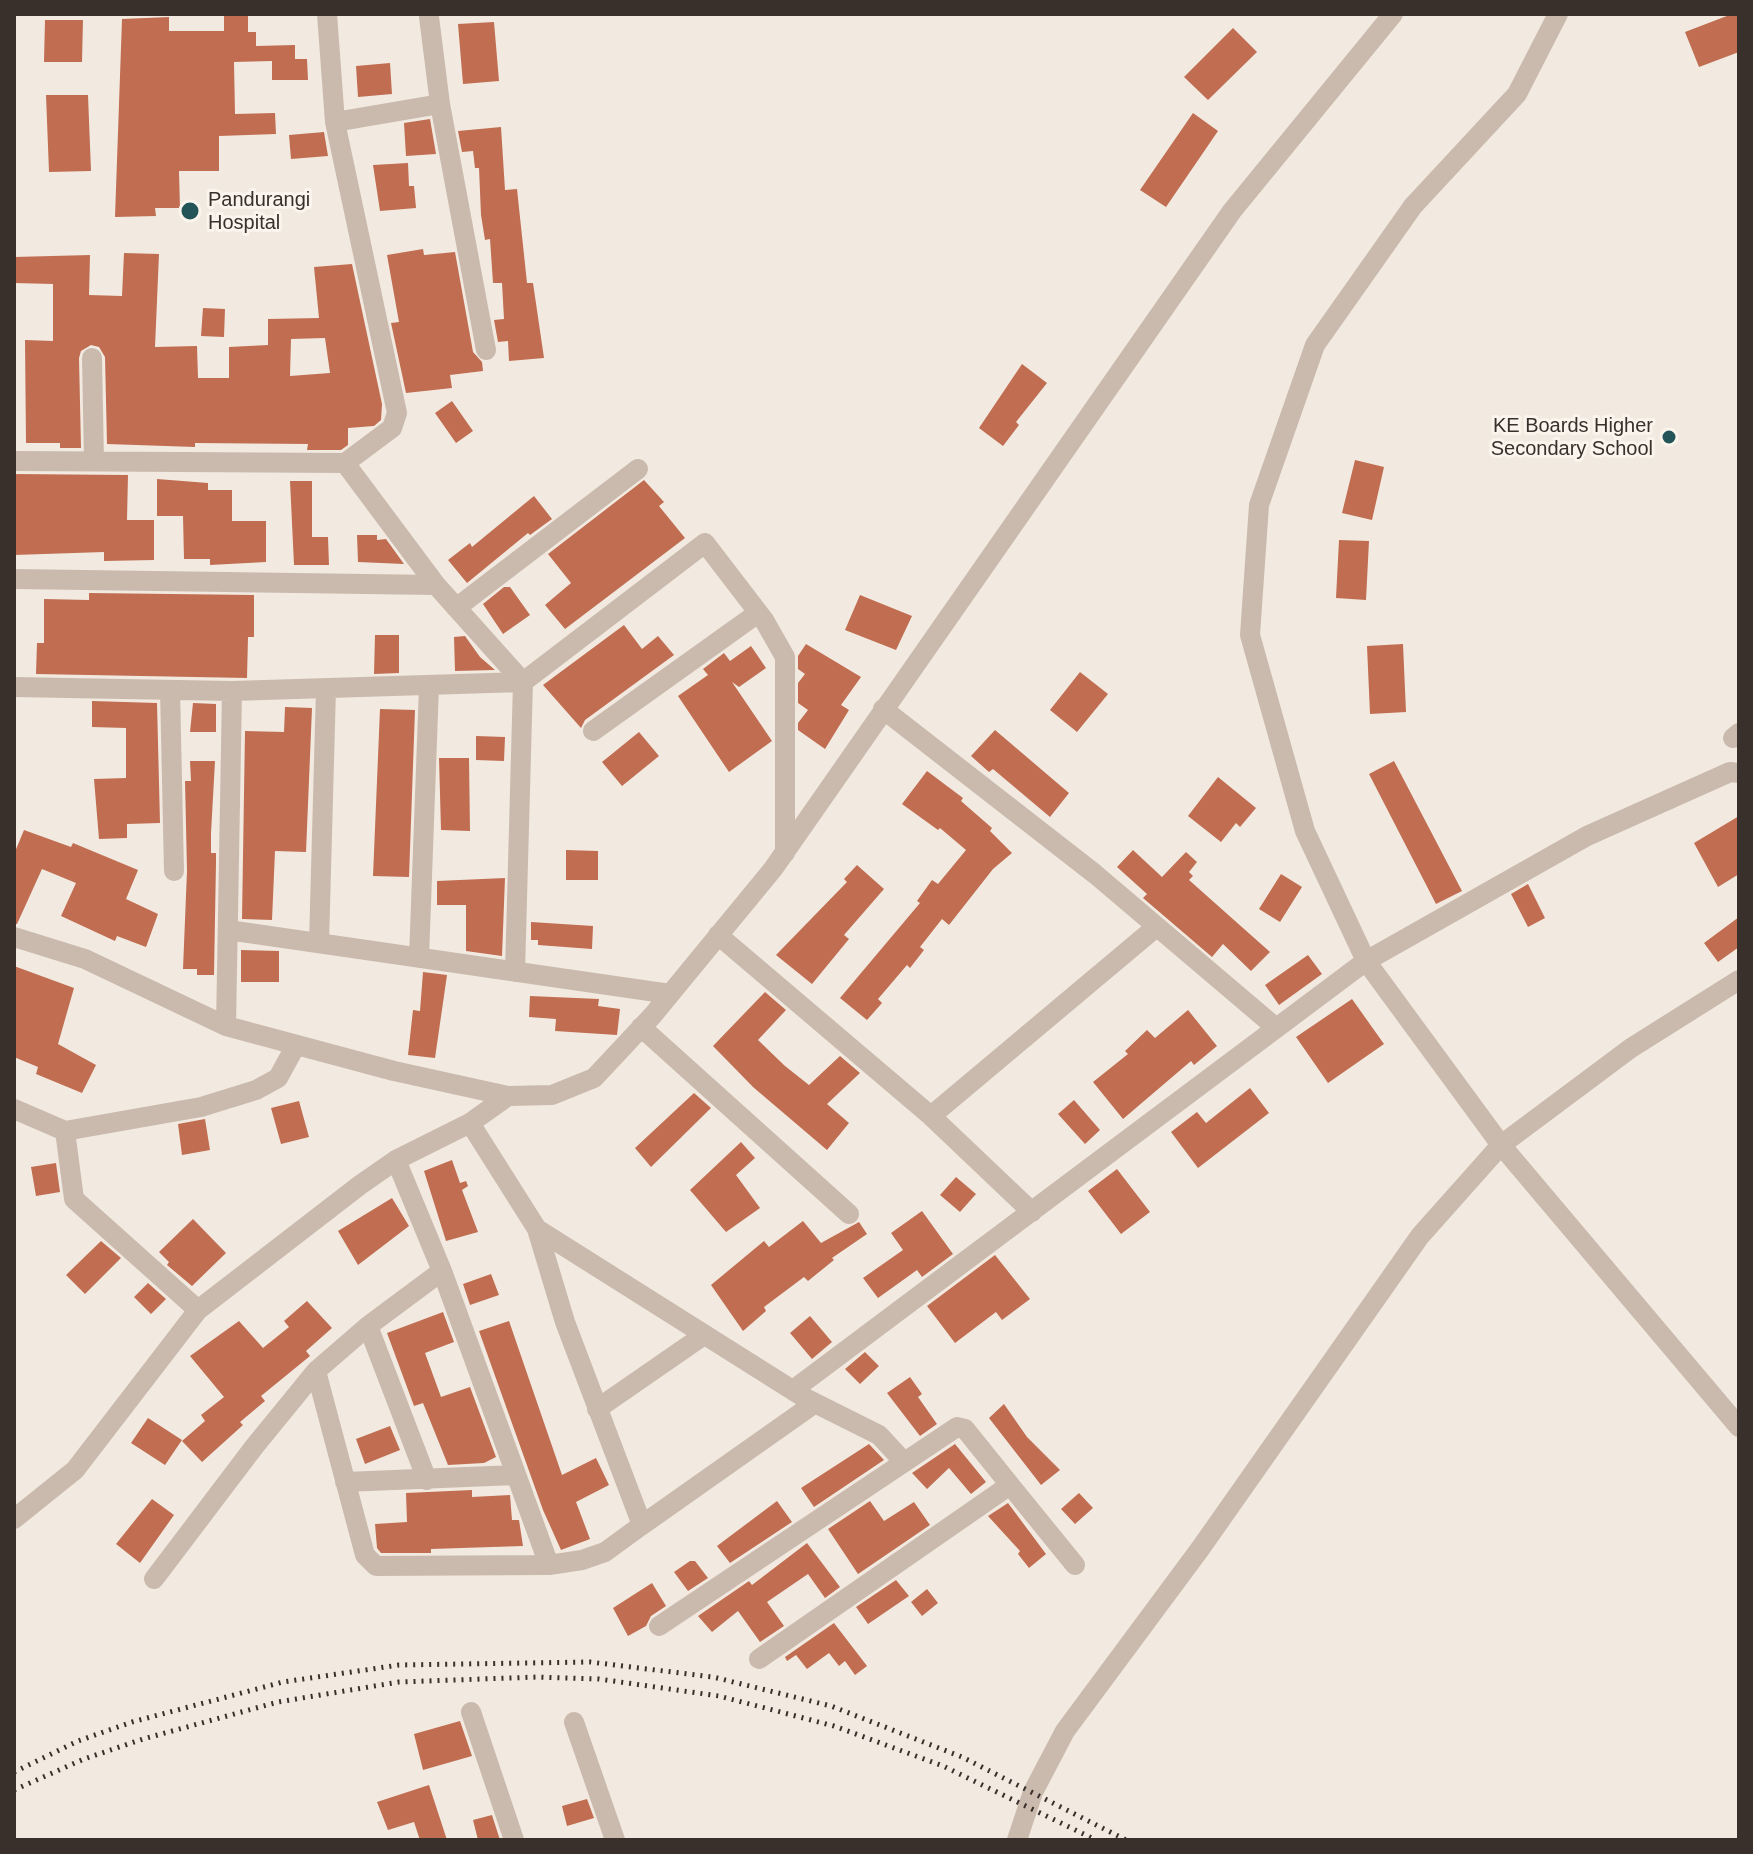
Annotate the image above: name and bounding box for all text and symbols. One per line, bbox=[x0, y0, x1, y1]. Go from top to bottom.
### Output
place label: Pandurangi Hospital bbox=[208, 188, 310, 235]
marker: Pandurangi Hospital bbox=[179, 200, 201, 222]
place label: KE Boards Higher Secondary School bbox=[1491, 414, 1653, 461]
marker: KE Boards Higher Secondary School bbox=[1660, 428, 1678, 446]

